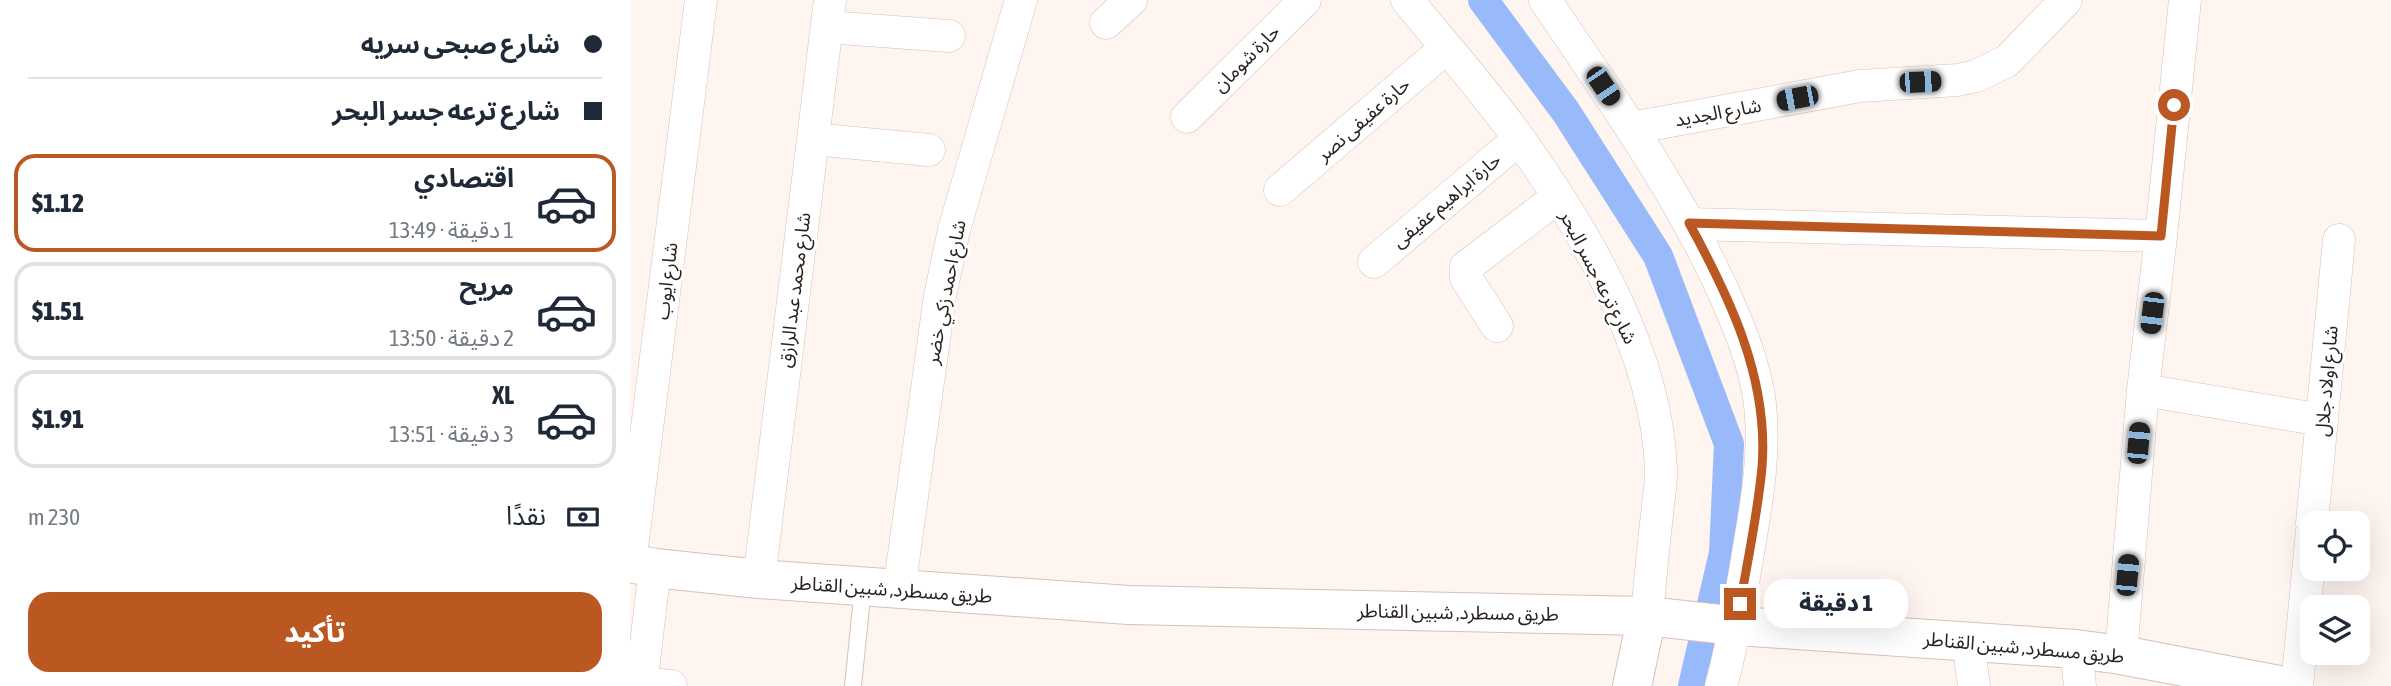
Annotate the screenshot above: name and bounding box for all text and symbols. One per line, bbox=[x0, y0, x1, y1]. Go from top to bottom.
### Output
street label: حارة شومان bbox=[1208, 20, 1285, 97]
text: شارع صبحى سريه bbox=[361, 29, 560, 59]
car bbox=[1583, 63, 1624, 109]
car bbox=[1899, 71, 1942, 93]
street label: حارة عفيفى نصر bbox=[1311, 73, 1415, 167]
car bbox=[1775, 84, 1820, 112]
route start bbox=[2158, 89, 2190, 121]
street label: شارع الجديد bbox=[1673, 94, 1763, 133]
text: شارع ترعه جسر البحر bbox=[332, 96, 560, 126]
street label: حارة ابراهيم عفيفى bbox=[1387, 148, 1507, 255]
text: اقتصادي bbox=[414, 163, 514, 193]
icon: car bbox=[535, 172, 598, 235]
text: $1.12 bbox=[32, 188, 84, 218]
street label: شارع ترعه جسر البحر bbox=[1553, 206, 1642, 349]
street label: شارع محمد عبد الرازق bbox=[774, 211, 817, 369]
text: 1 دقيقة · 13:49 bbox=[389, 217, 514, 243]
street label: شارع احمد زكي خضر bbox=[920, 218, 974, 368]
street label: شارع ايوب bbox=[650, 241, 685, 321]
text: مريح bbox=[459, 271, 514, 301]
icon: car bbox=[535, 280, 598, 343]
car bbox=[2140, 291, 2165, 335]
text: $1.51 bbox=[32, 296, 84, 326]
text: 2 دقيقة · 13:50 bbox=[389, 325, 514, 351]
street label: شارع اولاد جلال bbox=[2310, 325, 2345, 438]
text: XL bbox=[492, 380, 514, 410]
icon: car bbox=[535, 388, 598, 451]
text: $1.91 bbox=[32, 404, 84, 434]
text: 3 دقيقة · 13:51 bbox=[389, 421, 514, 447]
car bbox=[2126, 421, 2151, 465]
icon: cash bbox=[564, 498, 602, 536]
text: نقدًا bbox=[506, 501, 546, 531]
text: 230 m bbox=[28, 504, 80, 530]
map controls bbox=[2300, 511, 2370, 665]
button: locate bbox=[2300, 511, 2370, 581]
car bbox=[2115, 553, 2140, 597]
street label: طريق مسطرد, شبين القناطر bbox=[790, 571, 993, 608]
callout: 1 دقيقة bbox=[1764, 580, 1908, 628]
route end bbox=[1724, 588, 1756, 620]
text: 1 دقيقة bbox=[1799, 590, 1873, 616]
button: تأكيد bbox=[28, 592, 602, 672]
button: layers bbox=[2300, 595, 2370, 665]
street label: طريق مسطرد, شبين القناطر bbox=[1356, 599, 1559, 626]
street label: طريق مسطرد, شبين القناطر bbox=[1922, 627, 2125, 668]

